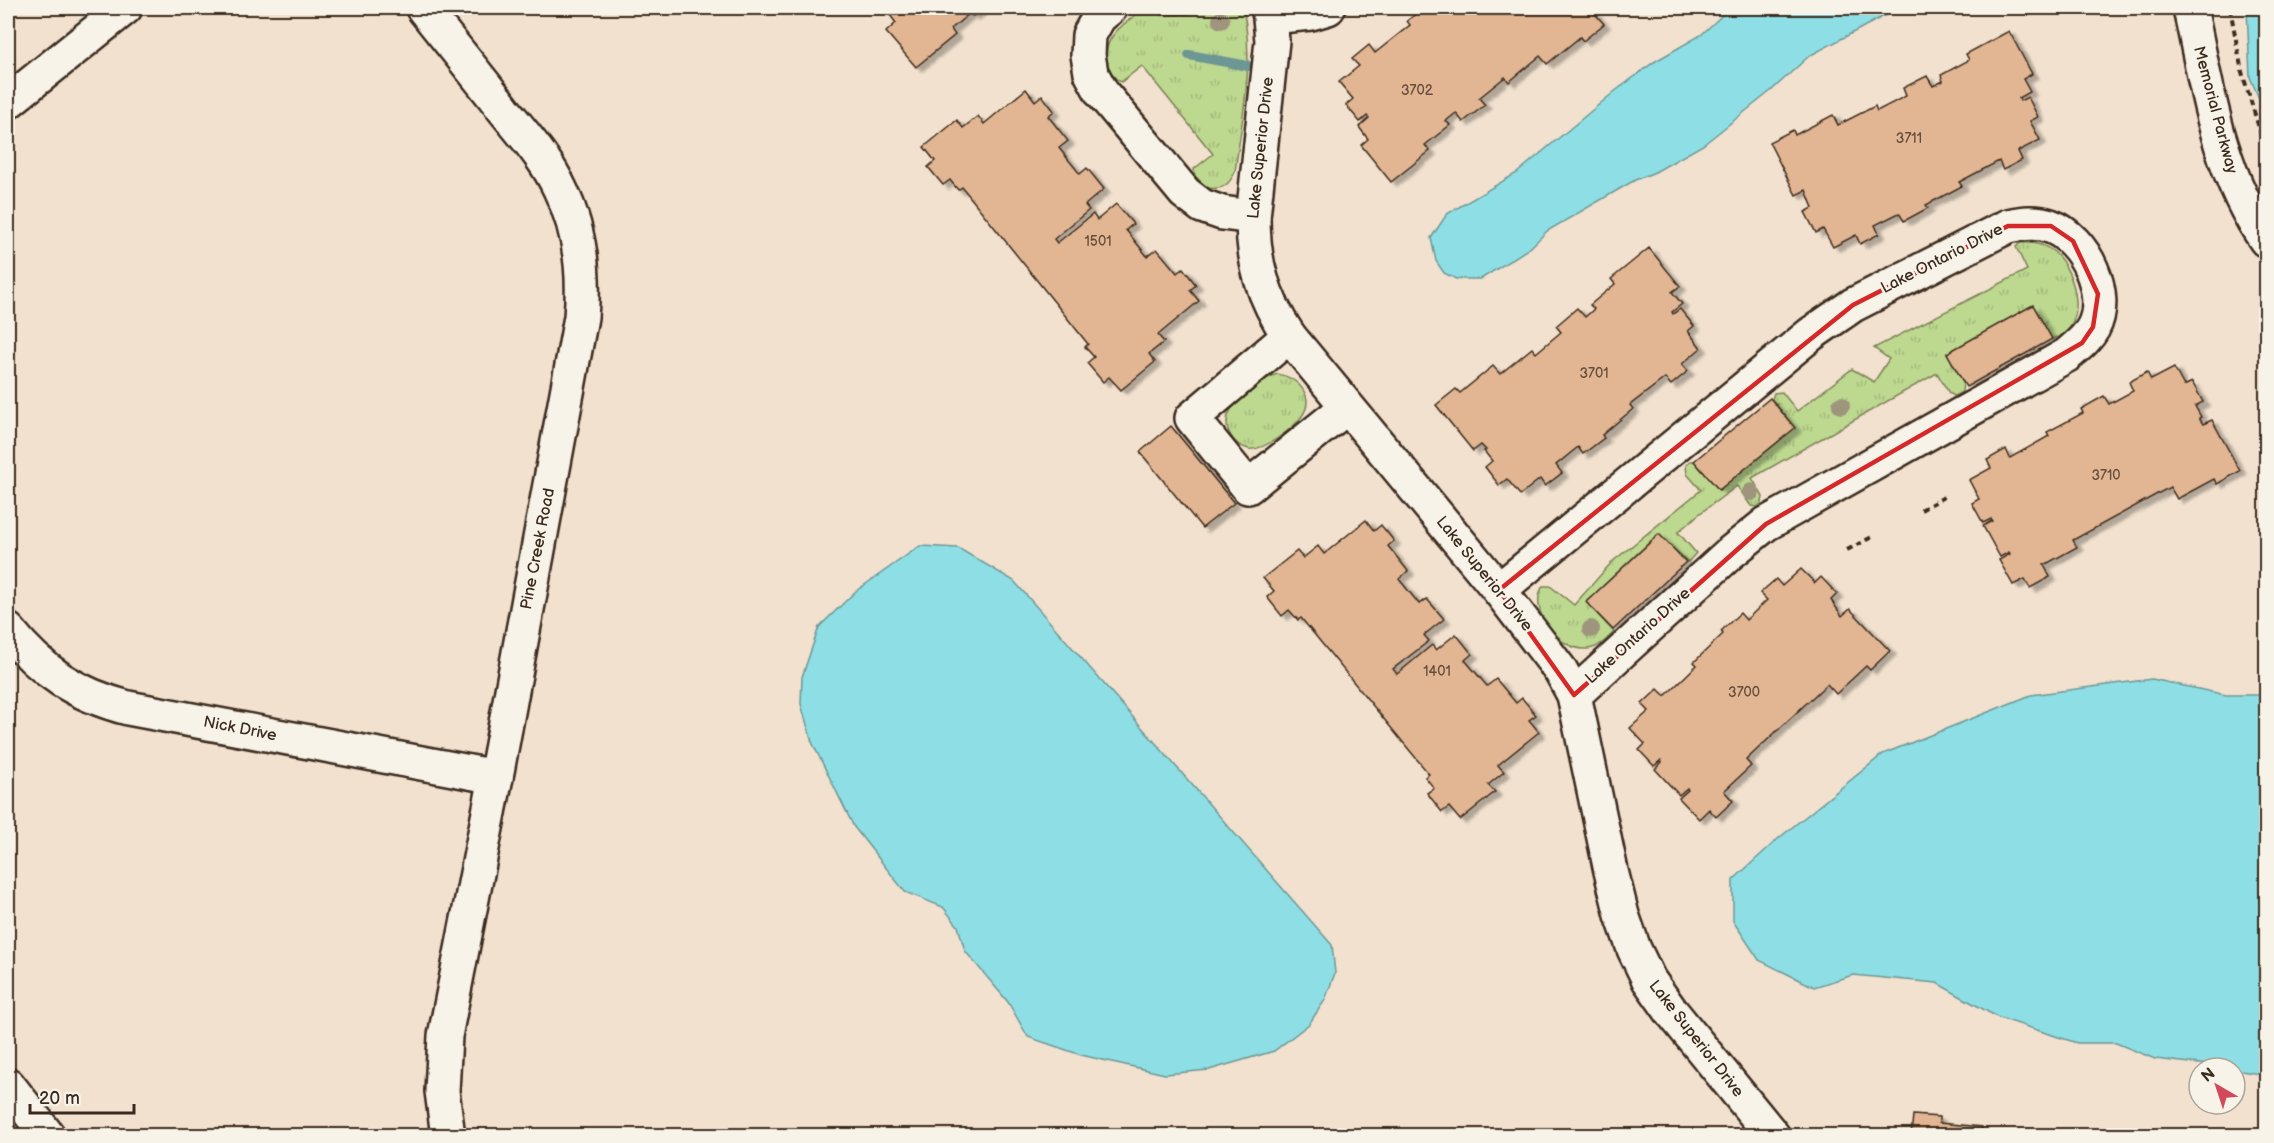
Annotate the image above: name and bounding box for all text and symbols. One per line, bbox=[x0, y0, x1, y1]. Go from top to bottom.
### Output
street label: Memorial Parkway bbox=[2189, 44, 2241, 177]
street label: Lake Superior Drive bbox=[1244, 76, 1278, 220]
house number: 3702 bbox=[1401, 82, 1434, 99]
house number: 3711 bbox=[1896, 130, 1922, 147]
street label: Lake Ontario Drive bbox=[1878, 220, 2007, 298]
house number: 1501 bbox=[1084, 233, 1112, 250]
house number: 3701 bbox=[1579, 365, 1609, 382]
house number: 3710 bbox=[2091, 467, 2121, 484]
street label: Pine Creek Road bbox=[517, 487, 559, 611]
street label: Lake Superior Drive bbox=[1432, 513, 1537, 636]
street label: Lake Ontario Drive bbox=[1582, 584, 1695, 688]
house number: 1401 bbox=[1423, 663, 1451, 680]
house number: 3700 bbox=[1728, 684, 1760, 701]
street label: Nick Drive bbox=[202, 713, 279, 745]
street label: Lake Superior Drive bbox=[1645, 977, 1748, 1101]
north arrow bbox=[2187, 1056, 2247, 1116]
text: N bbox=[2198, 1064, 2219, 1087]
scale bar bbox=[30, 1077, 134, 1115]
text: 20 m bbox=[39, 1088, 80, 1109]

